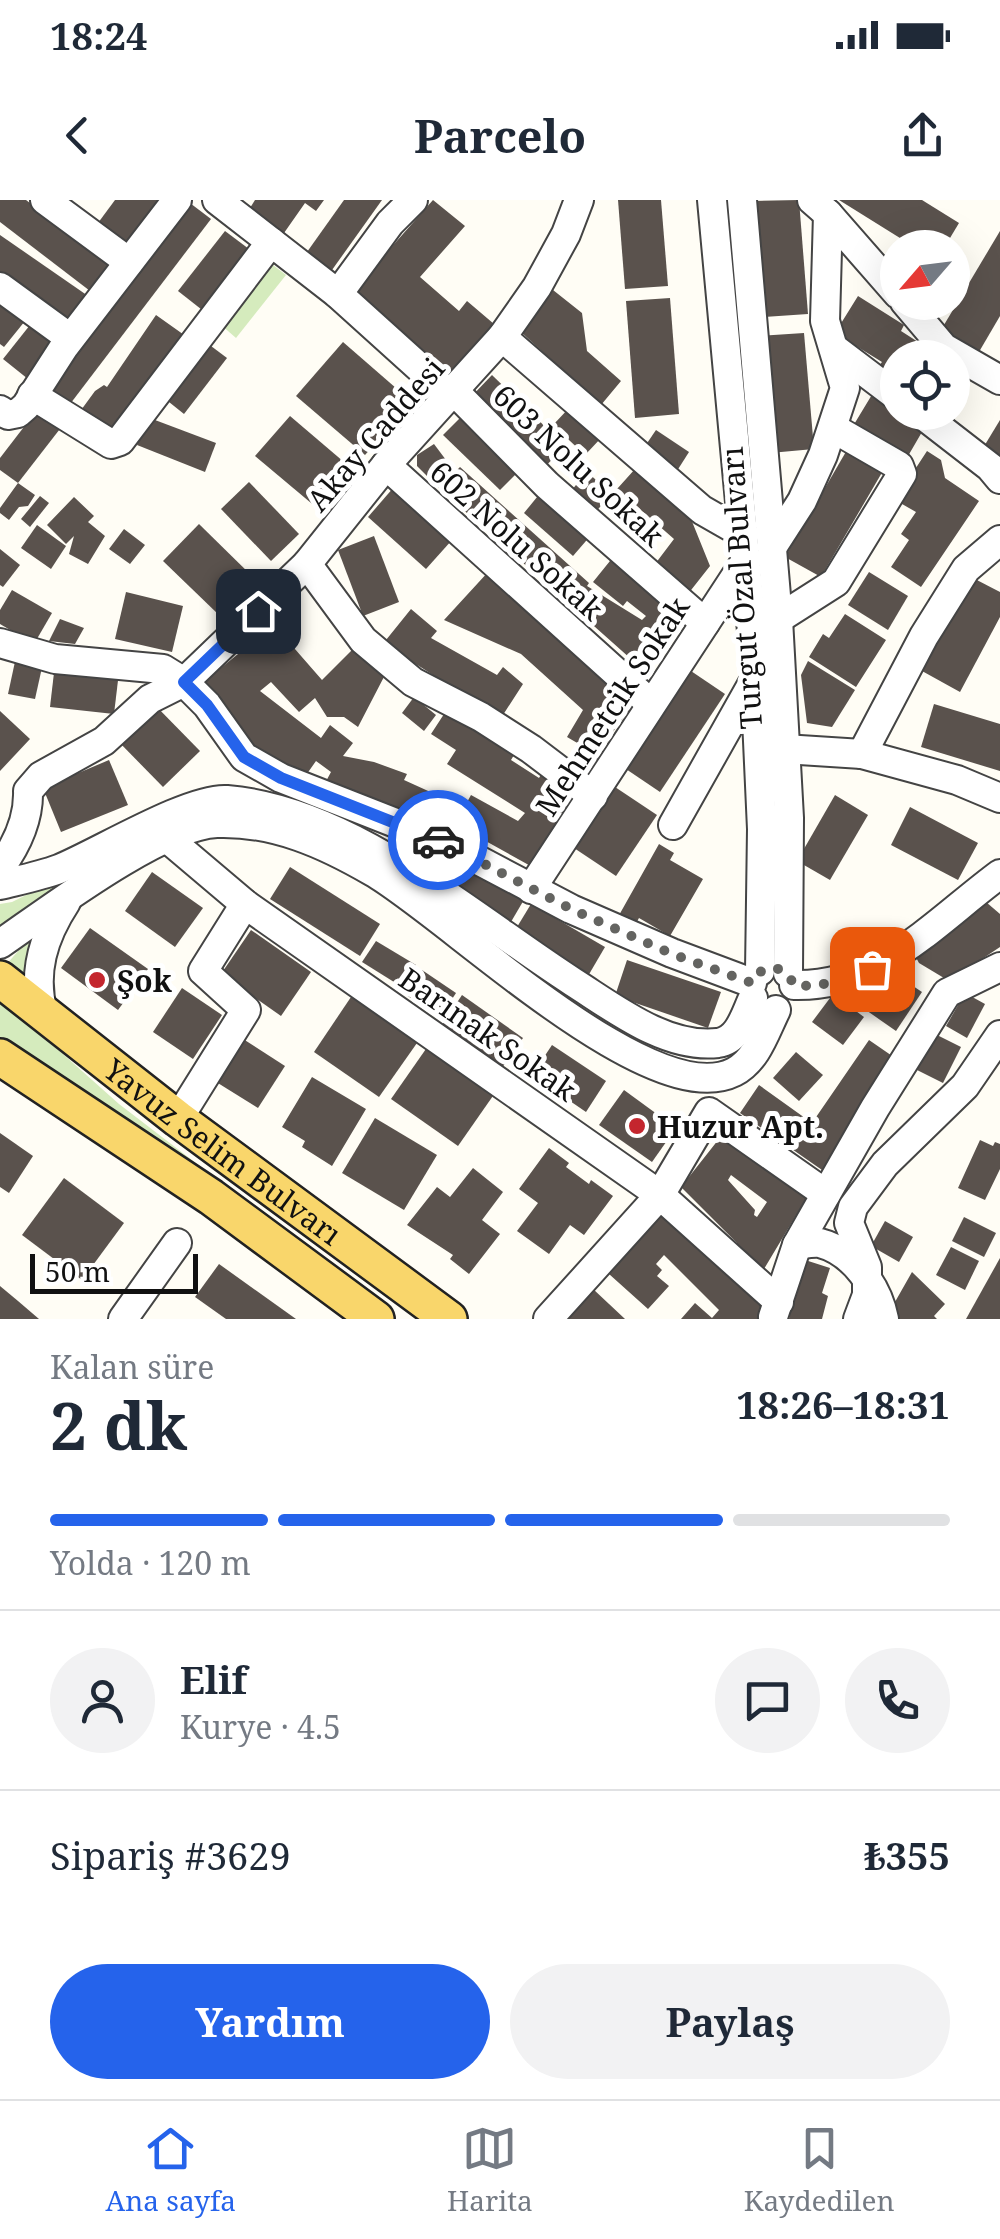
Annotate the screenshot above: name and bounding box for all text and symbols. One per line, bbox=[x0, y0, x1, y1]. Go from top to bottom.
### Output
text: 18:24 bbox=[50, 9, 147, 61]
text: Parcelo bbox=[414, 105, 586, 166]
icon: back bbox=[50, 108, 105, 163]
icon: share bbox=[895, 108, 950, 163]
north arrow bbox=[880, 230, 970, 320]
map controls bbox=[880, 230, 970, 430]
button: locate bbox=[880, 340, 970, 430]
street label: Akay Caddesi bbox=[297, 348, 453, 520]
street label: 603 Nolu Sokak bbox=[485, 375, 674, 555]
street label: Turgut Özal Bulvarı bbox=[711, 445, 771, 730]
street label: 602 Nolu Sokak bbox=[422, 451, 613, 629]
pin bbox=[216, 569, 301, 654]
icon: home bbox=[231, 584, 286, 639]
street label: Mehmetcik Sokak bbox=[526, 588, 698, 823]
courier bbox=[388, 790, 488, 890]
icon: car bbox=[411, 813, 466, 868]
pin bbox=[830, 927, 915, 1012]
icon: bag bbox=[845, 942, 900, 997]
street label: Barınak Sokak bbox=[391, 958, 585, 1111]
place label: Şok bbox=[117, 960, 173, 1001]
marker: Şok bbox=[86, 969, 108, 991]
street label: Yavuz Selim Bulvarı bbox=[95, 1048, 351, 1254]
place label: Huzur Apt. bbox=[657, 1106, 824, 1147]
marker: Huzur Apt. bbox=[626, 1115, 648, 1137]
scale bar bbox=[30, 1249, 198, 1294]
text: 50 m bbox=[45, 1252, 110, 1290]
text: Kalan süre bbox=[50, 1345, 214, 1388]
text: 18:26–18:31 bbox=[736, 1378, 950, 1430]
text: 2 dk bbox=[50, 1381, 187, 1469]
text: Yolda · 120 m bbox=[50, 1541, 251, 1584]
button: person bbox=[50, 1648, 155, 1753]
button: chat bbox=[715, 1648, 820, 1753]
button: phone bbox=[845, 1648, 950, 1753]
text: Elif bbox=[180, 1653, 247, 1705]
text: Kurye · 4.5 bbox=[180, 1705, 341, 1748]
text: Sipariş #3629 bbox=[50, 1829, 291, 1881]
text: ₺355 bbox=[864, 1829, 950, 1881]
button: Yardım bbox=[50, 1964, 490, 2079]
button: Paylaş bbox=[510, 1964, 950, 2079]
tab: Ana sayfa bbox=[105, 2121, 236, 2219]
tab: Harita bbox=[447, 2121, 533, 2219]
tab: Kaydedilen bbox=[744, 2121, 894, 2219]

